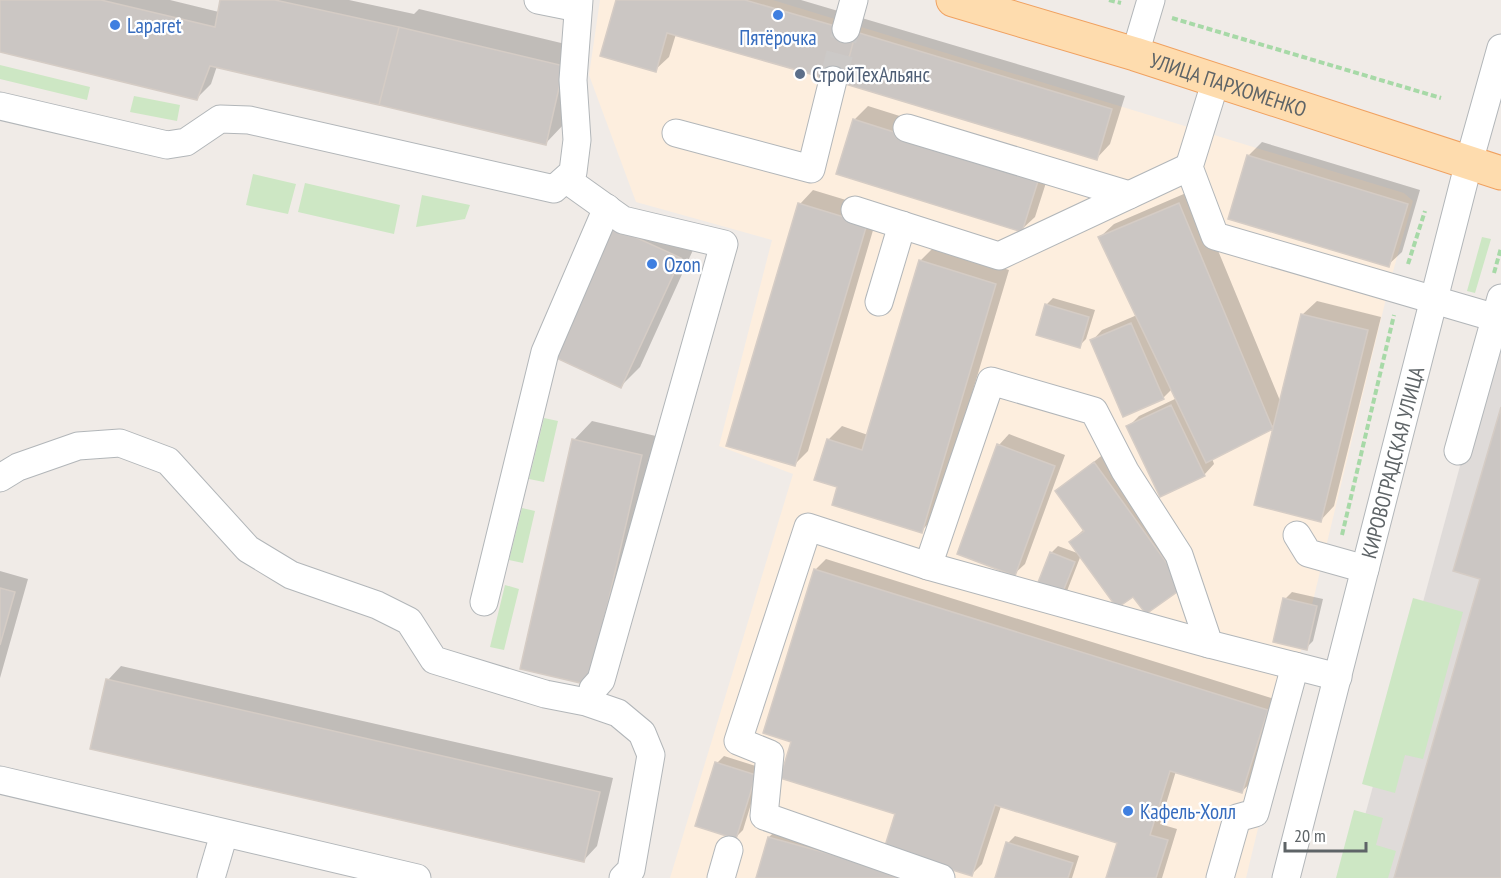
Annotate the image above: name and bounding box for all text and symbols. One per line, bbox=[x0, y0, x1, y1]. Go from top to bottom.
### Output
marker: Пятёрочка bbox=[771, 8, 785, 22]
place label: Laparet bbox=[127, 12, 182, 39]
marker: Laparet bbox=[108, 18, 122, 32]
place label: Пятёрочка bbox=[739, 24, 817, 51]
street label: УЛИЦА ПАРХОМЕНКО bbox=[1147, 46, 1310, 122]
place label: СтройТехАльянс bbox=[812, 61, 930, 88]
marker: СтройТехАльянс bbox=[793, 67, 807, 81]
place label: Ozon bbox=[664, 251, 701, 278]
marker: Ozon bbox=[645, 257, 659, 271]
street label: КИРОВОГРАДСКАЯ УЛИЦА bbox=[1355, 364, 1430, 561]
place label: Кафель-Холл bbox=[1140, 798, 1236, 825]
marker: Кафель-Холл bbox=[1121, 804, 1135, 818]
scale bar bbox=[1285, 815, 1366, 853]
text: 20 m bbox=[1294, 824, 1326, 847]

